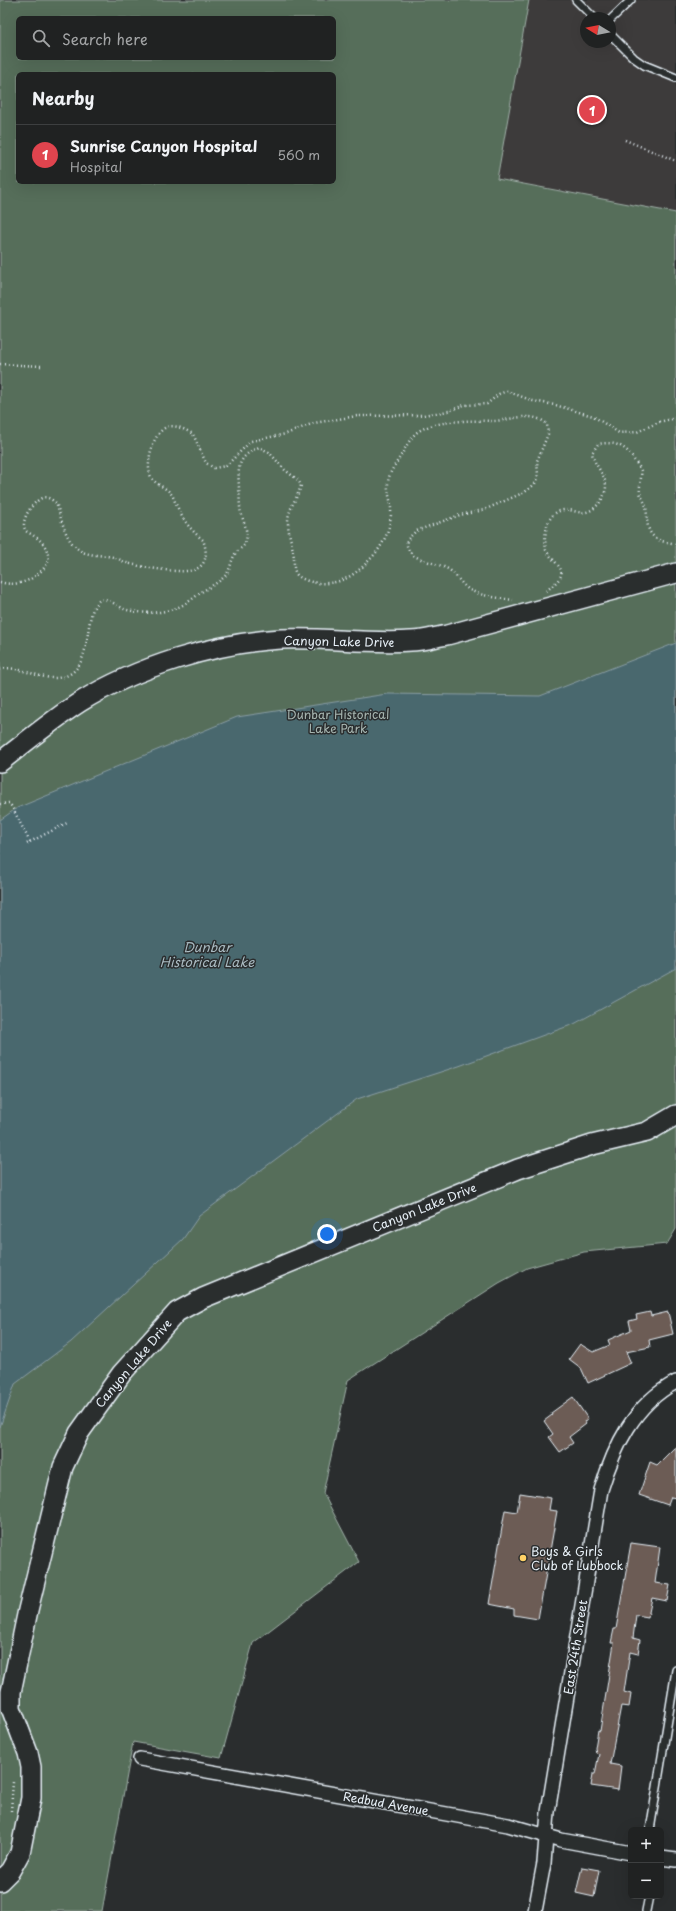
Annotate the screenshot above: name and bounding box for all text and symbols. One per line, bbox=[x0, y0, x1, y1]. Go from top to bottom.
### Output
north arrow bbox=[580, 12, 616, 48]
search box bbox=[16, 16, 336, 60]
icon: search bbox=[30, 27, 52, 49]
text: Search here bbox=[62, 27, 148, 50]
text: Nearby bbox=[32, 85, 94, 111]
pin: 1 bbox=[579, 95, 605, 125]
text: Sunrise Canyon Hospital bbox=[70, 134, 257, 157]
text: 1 bbox=[42, 145, 48, 164]
text: 560 m bbox=[278, 145, 320, 164]
text: Hospital bbox=[70, 157, 122, 176]
street label: Canyon Lake Drive bbox=[283, 631, 395, 651]
park label: Dunbar Historical Lake Park bbox=[287, 705, 389, 737]
water label: Dunbar Historical Lake bbox=[160, 937, 255, 971]
street label: Canyon Lake Drive bbox=[369, 1178, 479, 1236]
your location bbox=[317, 1224, 337, 1244]
street label: Canyon Lake Drive bbox=[90, 1315, 176, 1411]
place label: Boys & Girls Club of Lubbock bbox=[531, 1542, 623, 1574]
marker: Boys & Girls Club of Lubbock bbox=[518, 1553, 528, 1563]
street label: East 24th Street bbox=[559, 1598, 591, 1696]
street label: Redbud Avenue bbox=[342, 1787, 431, 1819]
map controls bbox=[628, 1827, 664, 1899]
button: + bbox=[628, 1827, 664, 1863]
button: − bbox=[628, 1863, 664, 1899]

